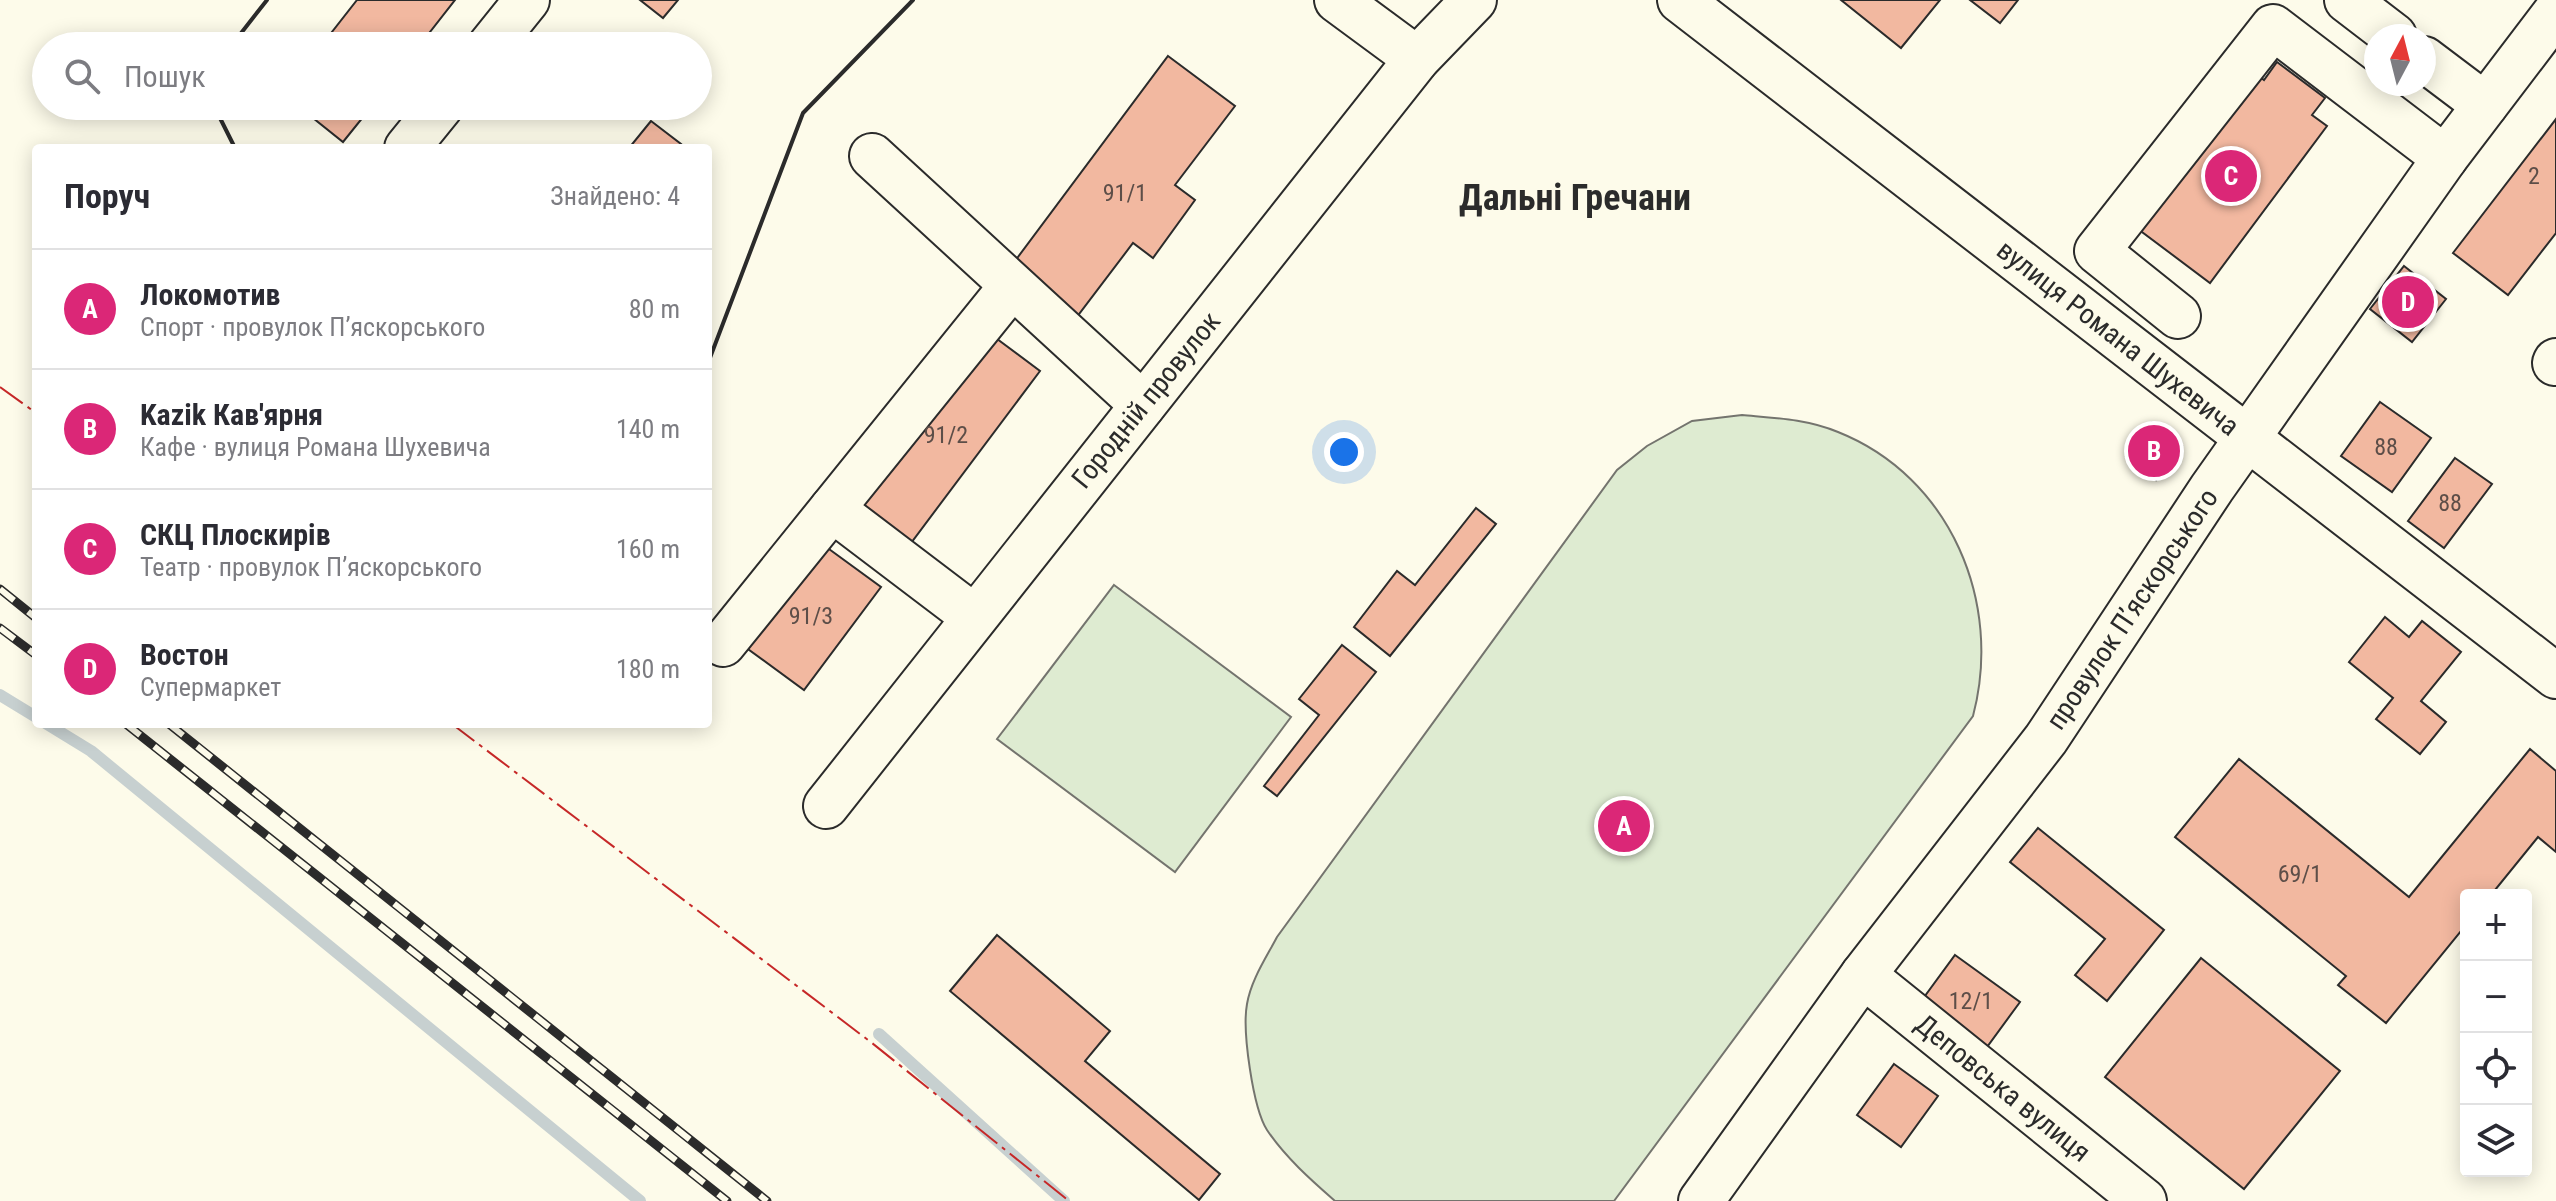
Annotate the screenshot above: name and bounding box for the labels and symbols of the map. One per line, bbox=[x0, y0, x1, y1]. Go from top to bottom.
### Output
north arrow bbox=[2364, 24, 2436, 96]
pin: C bbox=[2205, 146, 2257, 206]
house number: 2 bbox=[2528, 162, 2540, 190]
district label: Дальні Гречани bbox=[1459, 177, 1691, 219]
house number: 91/1 bbox=[1103, 179, 1147, 207]
street label: вулиця Романа Шухевича bbox=[1990, 233, 2246, 443]
pin: D bbox=[2382, 272, 2434, 332]
street label: Городній провулок bbox=[1065, 305, 1227, 495]
house number: 91/2 bbox=[924, 421, 968, 449]
pin: B bbox=[2128, 421, 2180, 481]
your location bbox=[1324, 432, 1364, 472]
house number: 88 bbox=[2374, 433, 2398, 461]
street label: провулок Пʼяскорського bbox=[2039, 482, 2225, 736]
house number: 88 bbox=[2438, 489, 2462, 517]
house number: 91/3 bbox=[789, 602, 833, 630]
pin: A bbox=[1598, 796, 1650, 856]
house number: 69/1 bbox=[2278, 860, 2322, 888]
house number: 12/1 bbox=[1949, 987, 1993, 1015]
street label: Деповська вулиця bbox=[1909, 1007, 2097, 1169]

